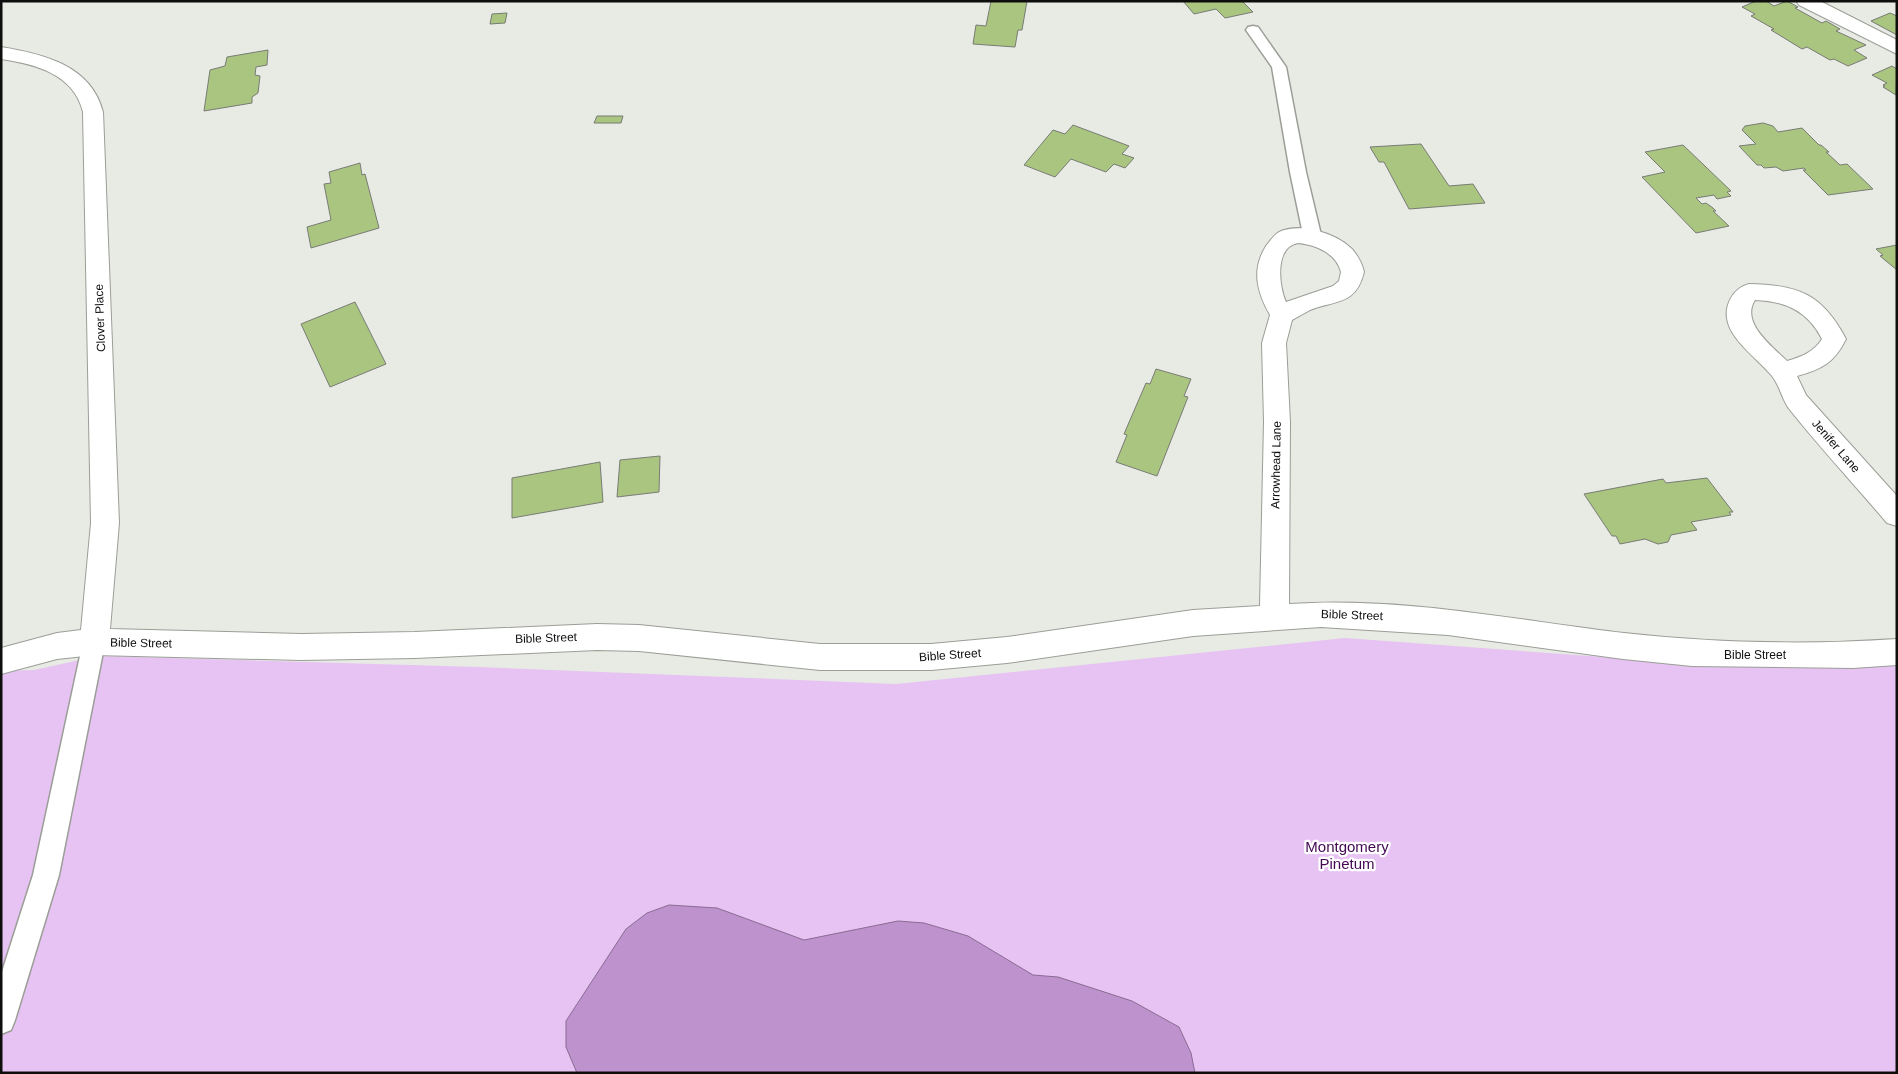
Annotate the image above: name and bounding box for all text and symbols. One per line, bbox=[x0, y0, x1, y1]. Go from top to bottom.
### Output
street label: Clover Place bbox=[92, 283, 108, 352]
street label: Jenifer Lane bbox=[1809, 416, 1863, 476]
street label: Arrowhead Lane bbox=[1268, 421, 1284, 509]
street label: Bible Street bbox=[1321, 607, 1384, 623]
street label: Bible Street bbox=[515, 630, 578, 646]
street label: Bible Street bbox=[110, 635, 173, 651]
street label: Bible Street bbox=[919, 646, 982, 664]
street label: Bible Street bbox=[1724, 648, 1787, 662]
park label: Montgomery Pinetum bbox=[1305, 838, 1389, 872]

